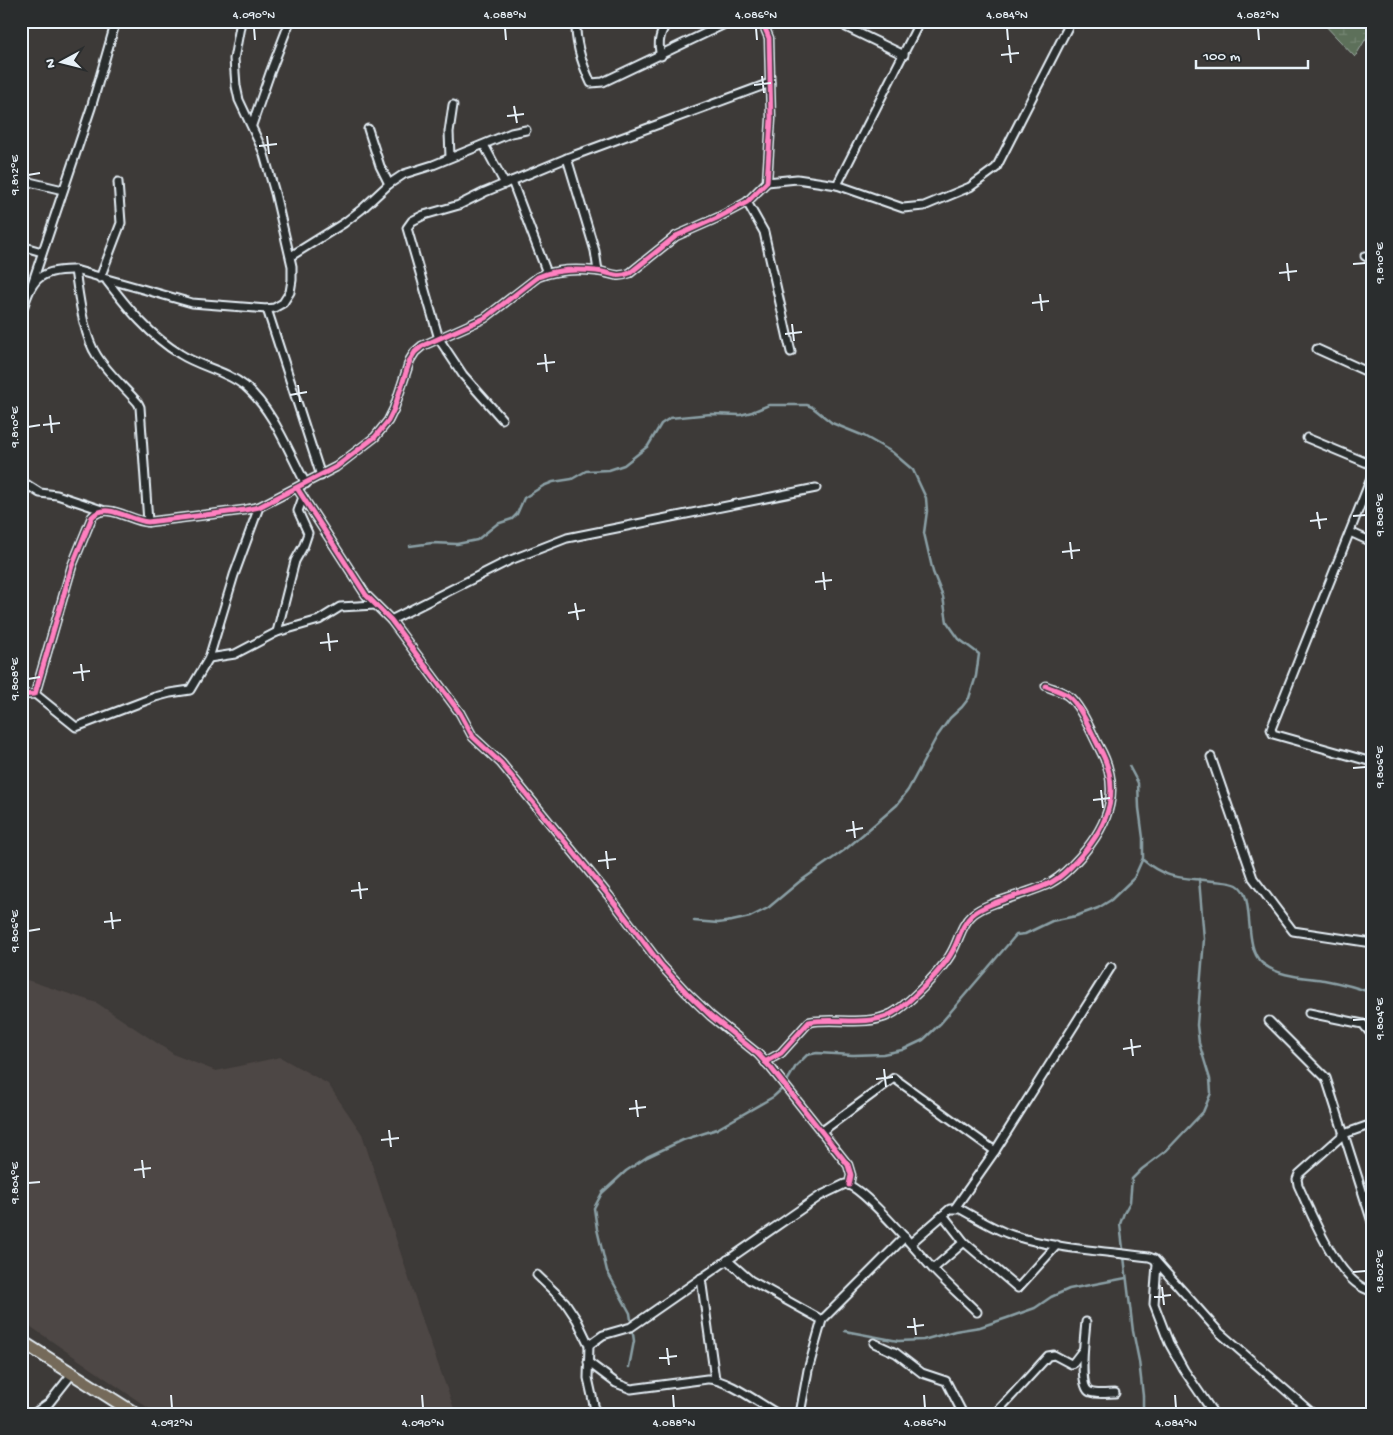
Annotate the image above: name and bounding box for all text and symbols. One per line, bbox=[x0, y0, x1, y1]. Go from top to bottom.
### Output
text: 4.090°N bbox=[233, 9, 275, 23]
text: 4.088°N bbox=[484, 9, 526, 23]
text: 4.086°N bbox=[735, 9, 777, 23]
text: 4.084°N bbox=[986, 9, 1028, 23]
text: 4.082°N bbox=[1237, 9, 1279, 23]
north arrow bbox=[38, 38, 88, 88]
scale bar bbox=[1196, 38, 1308, 70]
text: 100 m bbox=[1202, 48, 1241, 66]
text: N bbox=[43, 58, 61, 69]
text: 9.812°E bbox=[9, 155, 23, 196]
text: 9.810°E bbox=[1374, 242, 1388, 284]
text: 9.810°E bbox=[9, 406, 23, 448]
text: 9.808°E bbox=[1374, 493, 1388, 537]
text: 9.808°E bbox=[9, 657, 23, 701]
text: 9.806°E bbox=[1374, 745, 1388, 789]
text: 9.806°E bbox=[9, 909, 23, 953]
text: 9.804°E bbox=[1374, 998, 1388, 1041]
text: 9.804°E bbox=[9, 1162, 23, 1205]
text: 9.802°E bbox=[1374, 1250, 1388, 1293]
text: 4.092°N bbox=[151, 1417, 193, 1431]
text: 4.090°N bbox=[402, 1417, 444, 1431]
text: 4.088°N bbox=[653, 1417, 695, 1431]
text: 4.086°N bbox=[904, 1417, 946, 1431]
text: 4.084°N bbox=[1155, 1417, 1197, 1431]

